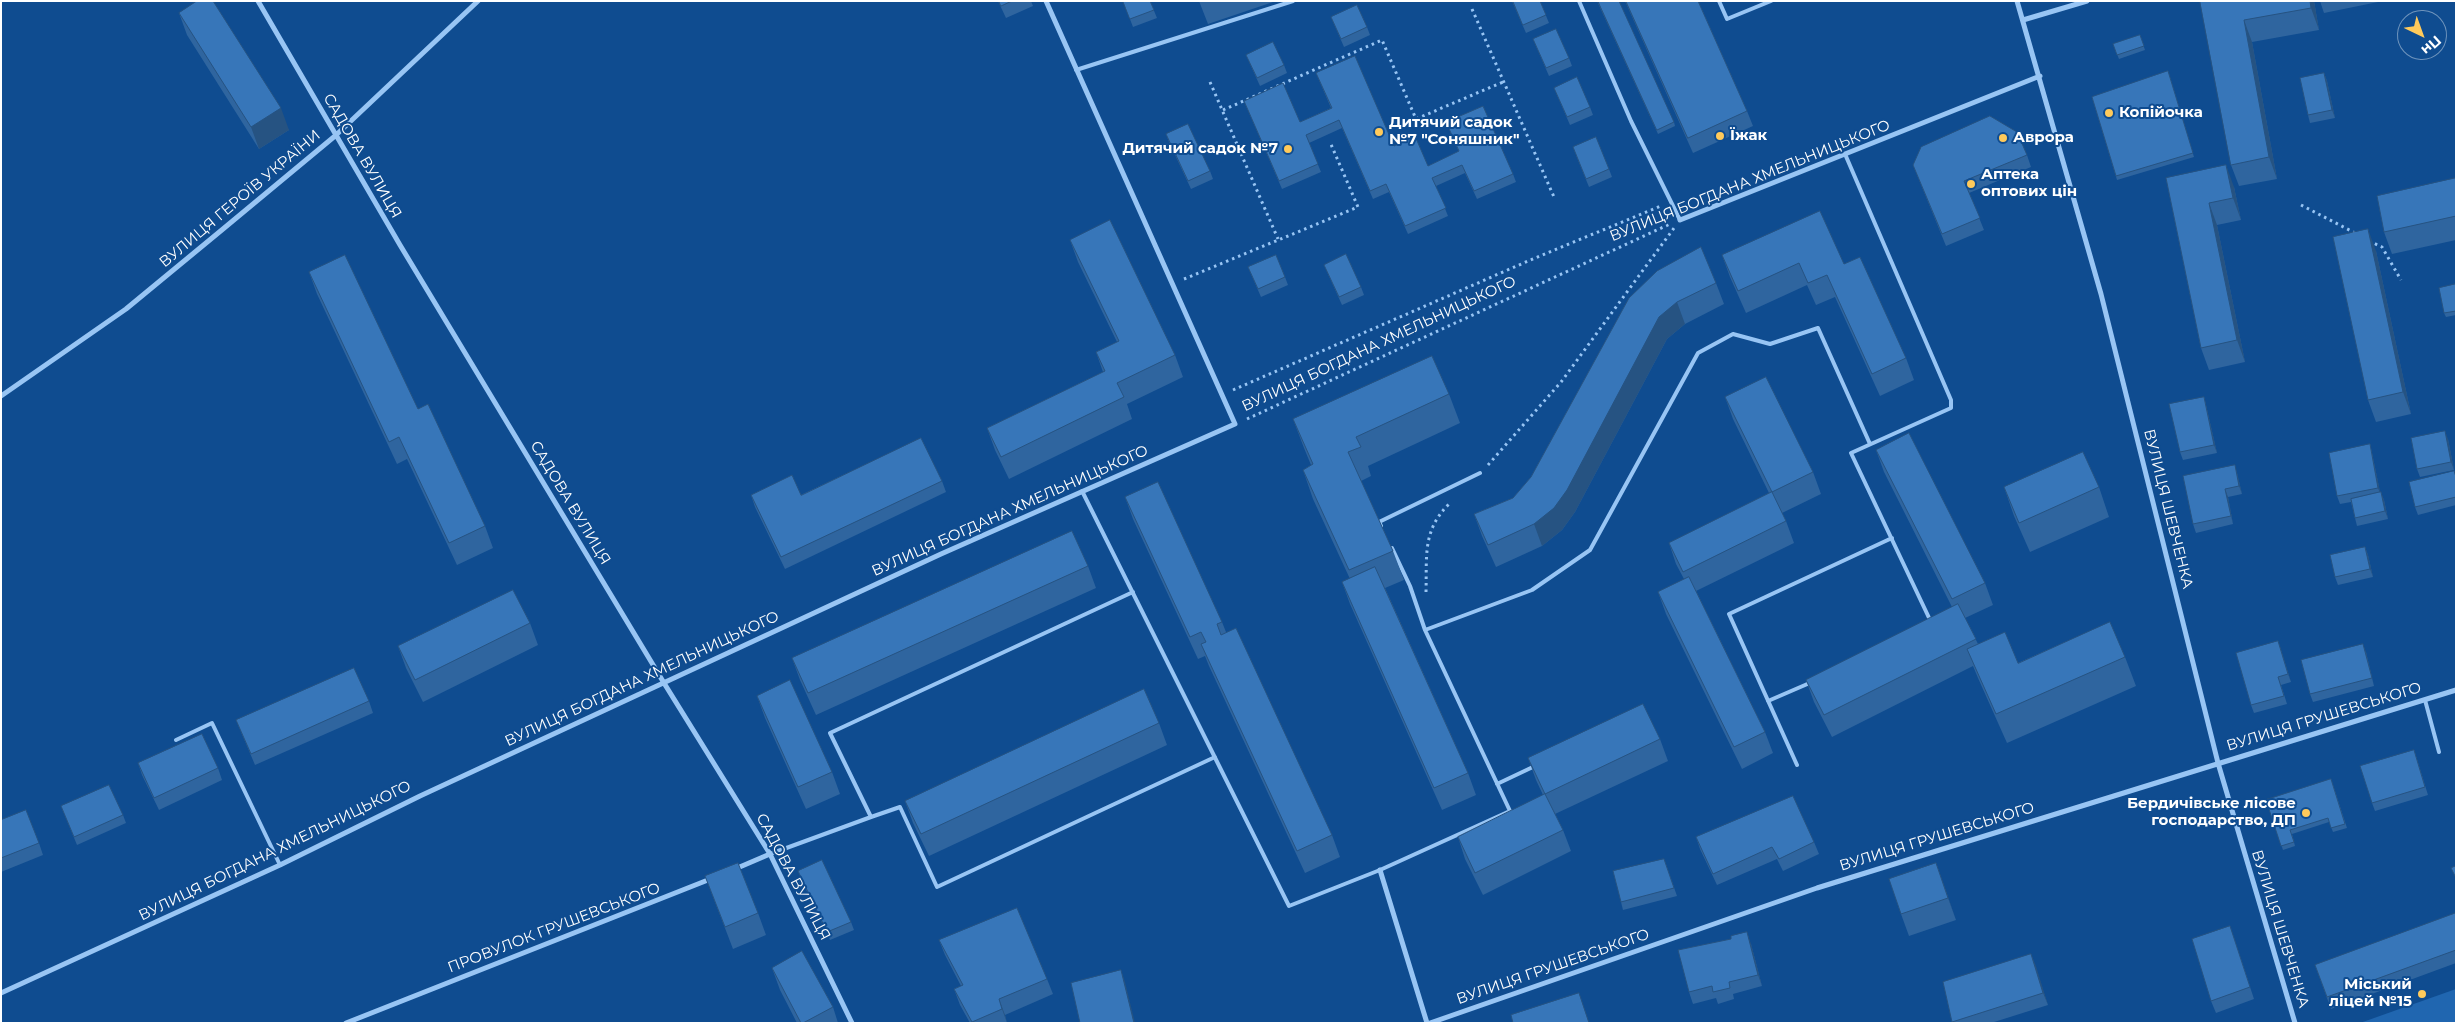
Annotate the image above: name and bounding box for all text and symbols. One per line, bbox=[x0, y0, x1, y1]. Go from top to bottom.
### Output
north arrow bbox=[2397, 10, 2447, 60]
text: Пн bbox=[2418, 32, 2445, 59]
street label: САДОВА ВУЛИЦЯ bbox=[319, 90, 405, 222]
place label: Копійочка bbox=[2119, 104, 2203, 122]
marker: Копійочка bbox=[2103, 107, 2115, 119]
place label: Дитячий садок №7 "Соняшник" bbox=[1389, 114, 1520, 149]
street label: ВУЛИЦЯ БОГДАНА ХМЕЛЬНИЦЬКОГО bbox=[1607, 116, 1893, 246]
street label: ВУЛИЦЯ ГЕРОЇВ УКРАЇНИ bbox=[156, 126, 324, 272]
marker: Дитячий садок №7 "Соняшник" bbox=[1373, 126, 1385, 138]
place label: Їжак bbox=[1730, 127, 1767, 145]
place label: Аврора bbox=[2013, 129, 2074, 147]
marker: Їжак bbox=[1714, 130, 1726, 142]
marker: Аврора bbox=[1997, 132, 2009, 144]
place label: Дитячий садок №7 bbox=[1122, 140, 1278, 158]
marker: Дитячий садок №7 bbox=[1282, 143, 1294, 155]
place label: Аптека оптових цін bbox=[1981, 166, 2077, 201]
marker: Аптека оптових цін bbox=[1965, 178, 1977, 190]
street label: ВУЛИЦЯ БОГДАНА ХМЕЛЬНИЦЬКОГО bbox=[1239, 272, 1519, 416]
street label: ВУЛИЦЯ ШЕВЧЕНКА bbox=[2139, 427, 2197, 591]
street label: САДОВА ВУЛИЦЯ bbox=[526, 438, 614, 568]
street label: ВУЛИЦЯ БОГДАНА ХМЕЛЬНИЦЬКОГО bbox=[869, 442, 1151, 580]
street label: ВУЛИЦЯ БОГДАНА ХМЕЛЬНИЦЬКОГО bbox=[502, 607, 782, 751]
street label: ВУЛИЦЯ ГРУШЕВСЬКОГО bbox=[2224, 679, 2424, 755]
street label: ВУЛИЦЯ БОГДАНА ХМЕЛЬНИЦЬКОГО bbox=[136, 777, 414, 925]
place label: Бердичівське лісове господарство, ДП bbox=[2127, 795, 2296, 830]
street label: ВУЛИЦЯ ГРУШЕВСЬКОГО bbox=[1837, 799, 2037, 875]
marker: Бердичівське лісове господарство, ДП bbox=[2300, 807, 2312, 819]
street label: САДОВА ВУЛИЦЯ bbox=[752, 811, 834, 943]
street label: ВУЛИЦЯ ШЕВЧЕНКА bbox=[2247, 848, 2313, 1010]
street label: ПРОВУЛОК ГРУШЕВСЬКОГО bbox=[445, 879, 663, 977]
street label: ВУЛИЦЯ ГРУШЕВСЬКОГО bbox=[1454, 925, 1652, 1009]
place label: Міський ліцей №15 bbox=[2329, 976, 2412, 1011]
marker: Міський ліцей №15 bbox=[2416, 988, 2428, 1000]

